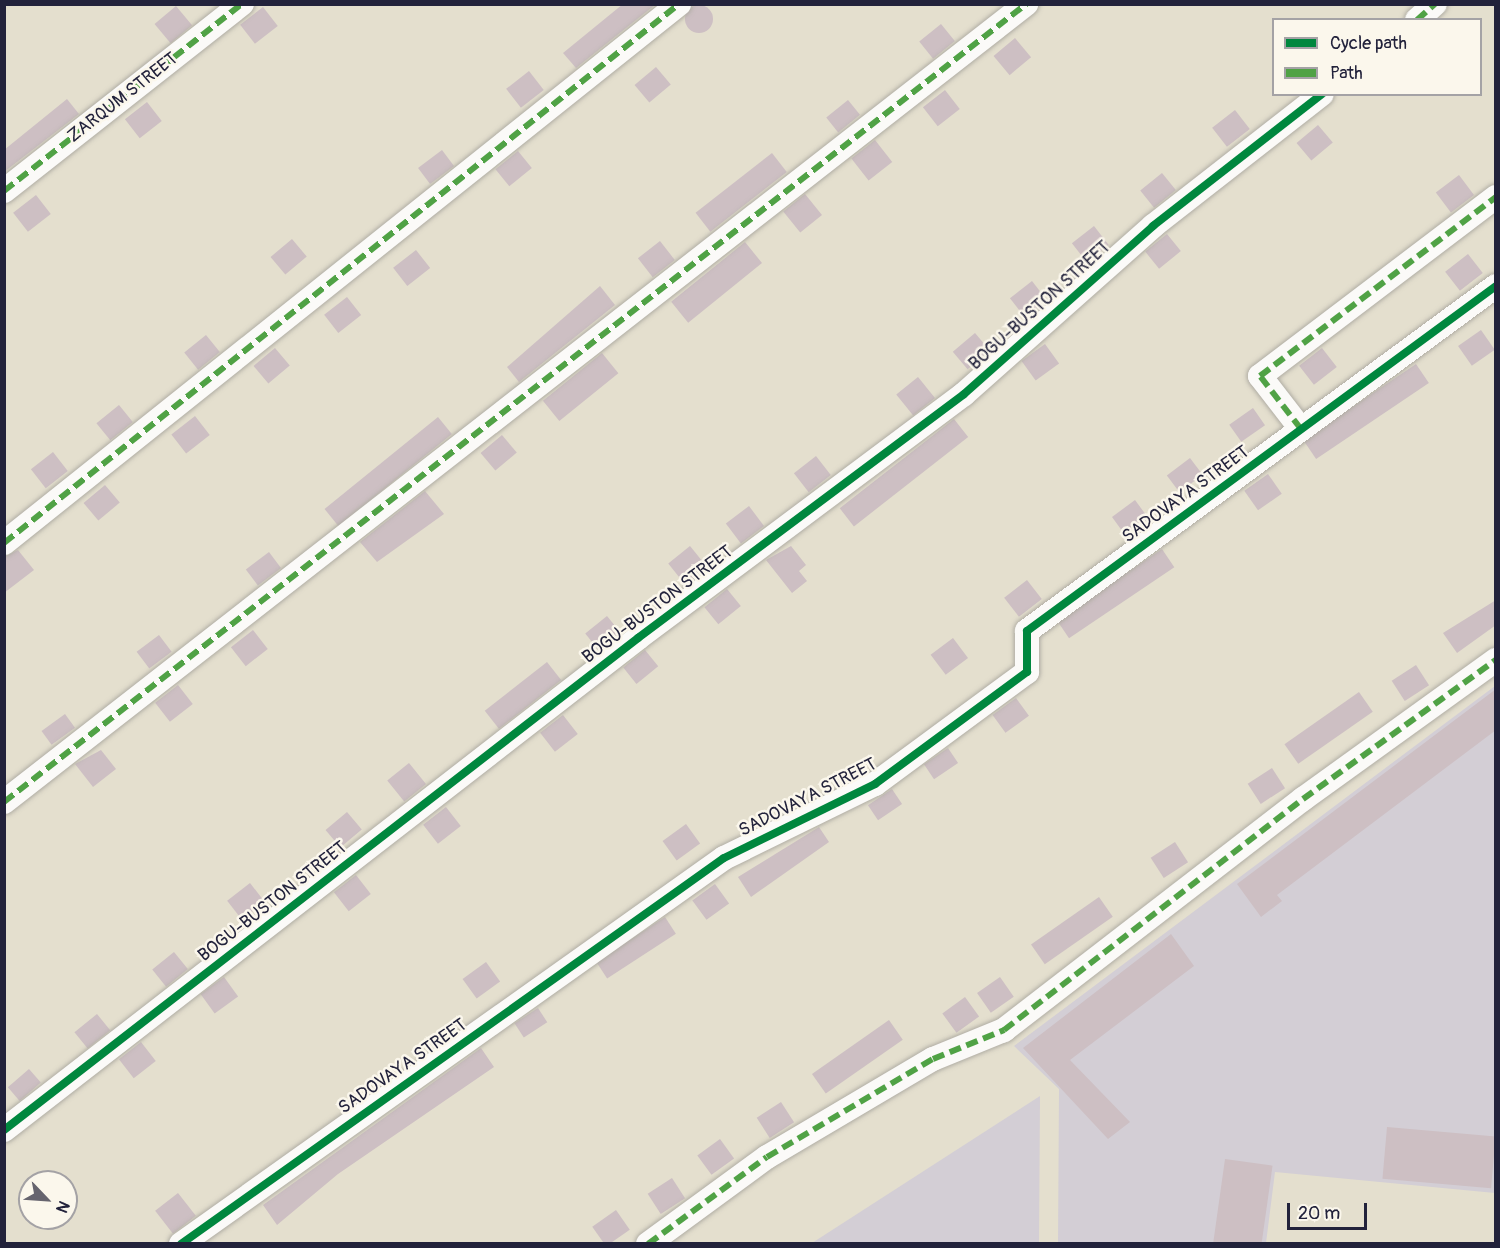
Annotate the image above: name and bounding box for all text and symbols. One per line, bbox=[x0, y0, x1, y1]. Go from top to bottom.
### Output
legend bbox=[1272, 18, 1482, 96]
text: Cycle path bbox=[1330, 32, 1407, 55]
street label: ZARQUM STREET bbox=[64, 48, 182, 148]
text: Path bbox=[1330, 62, 1363, 85]
street label: BOGU-BUSTON STREET bbox=[965, 237, 1115, 375]
street label: SADOVAYA STREET bbox=[1118, 442, 1254, 548]
street label: BOGU-BUSTON STREET bbox=[578, 541, 738, 669]
street label: SADOVAYA STREET bbox=[736, 754, 880, 842]
street label: BOGU-BUSTON STREET bbox=[194, 837, 352, 967]
street label: SADOVAYA STREET bbox=[335, 1015, 471, 1119]
north arrow bbox=[18, 1170, 78, 1230]
scale bar bbox=[1290, 1191, 1370, 1229]
text: N bbox=[51, 1198, 74, 1216]
text: 20 m bbox=[1298, 1202, 1340, 1225]

